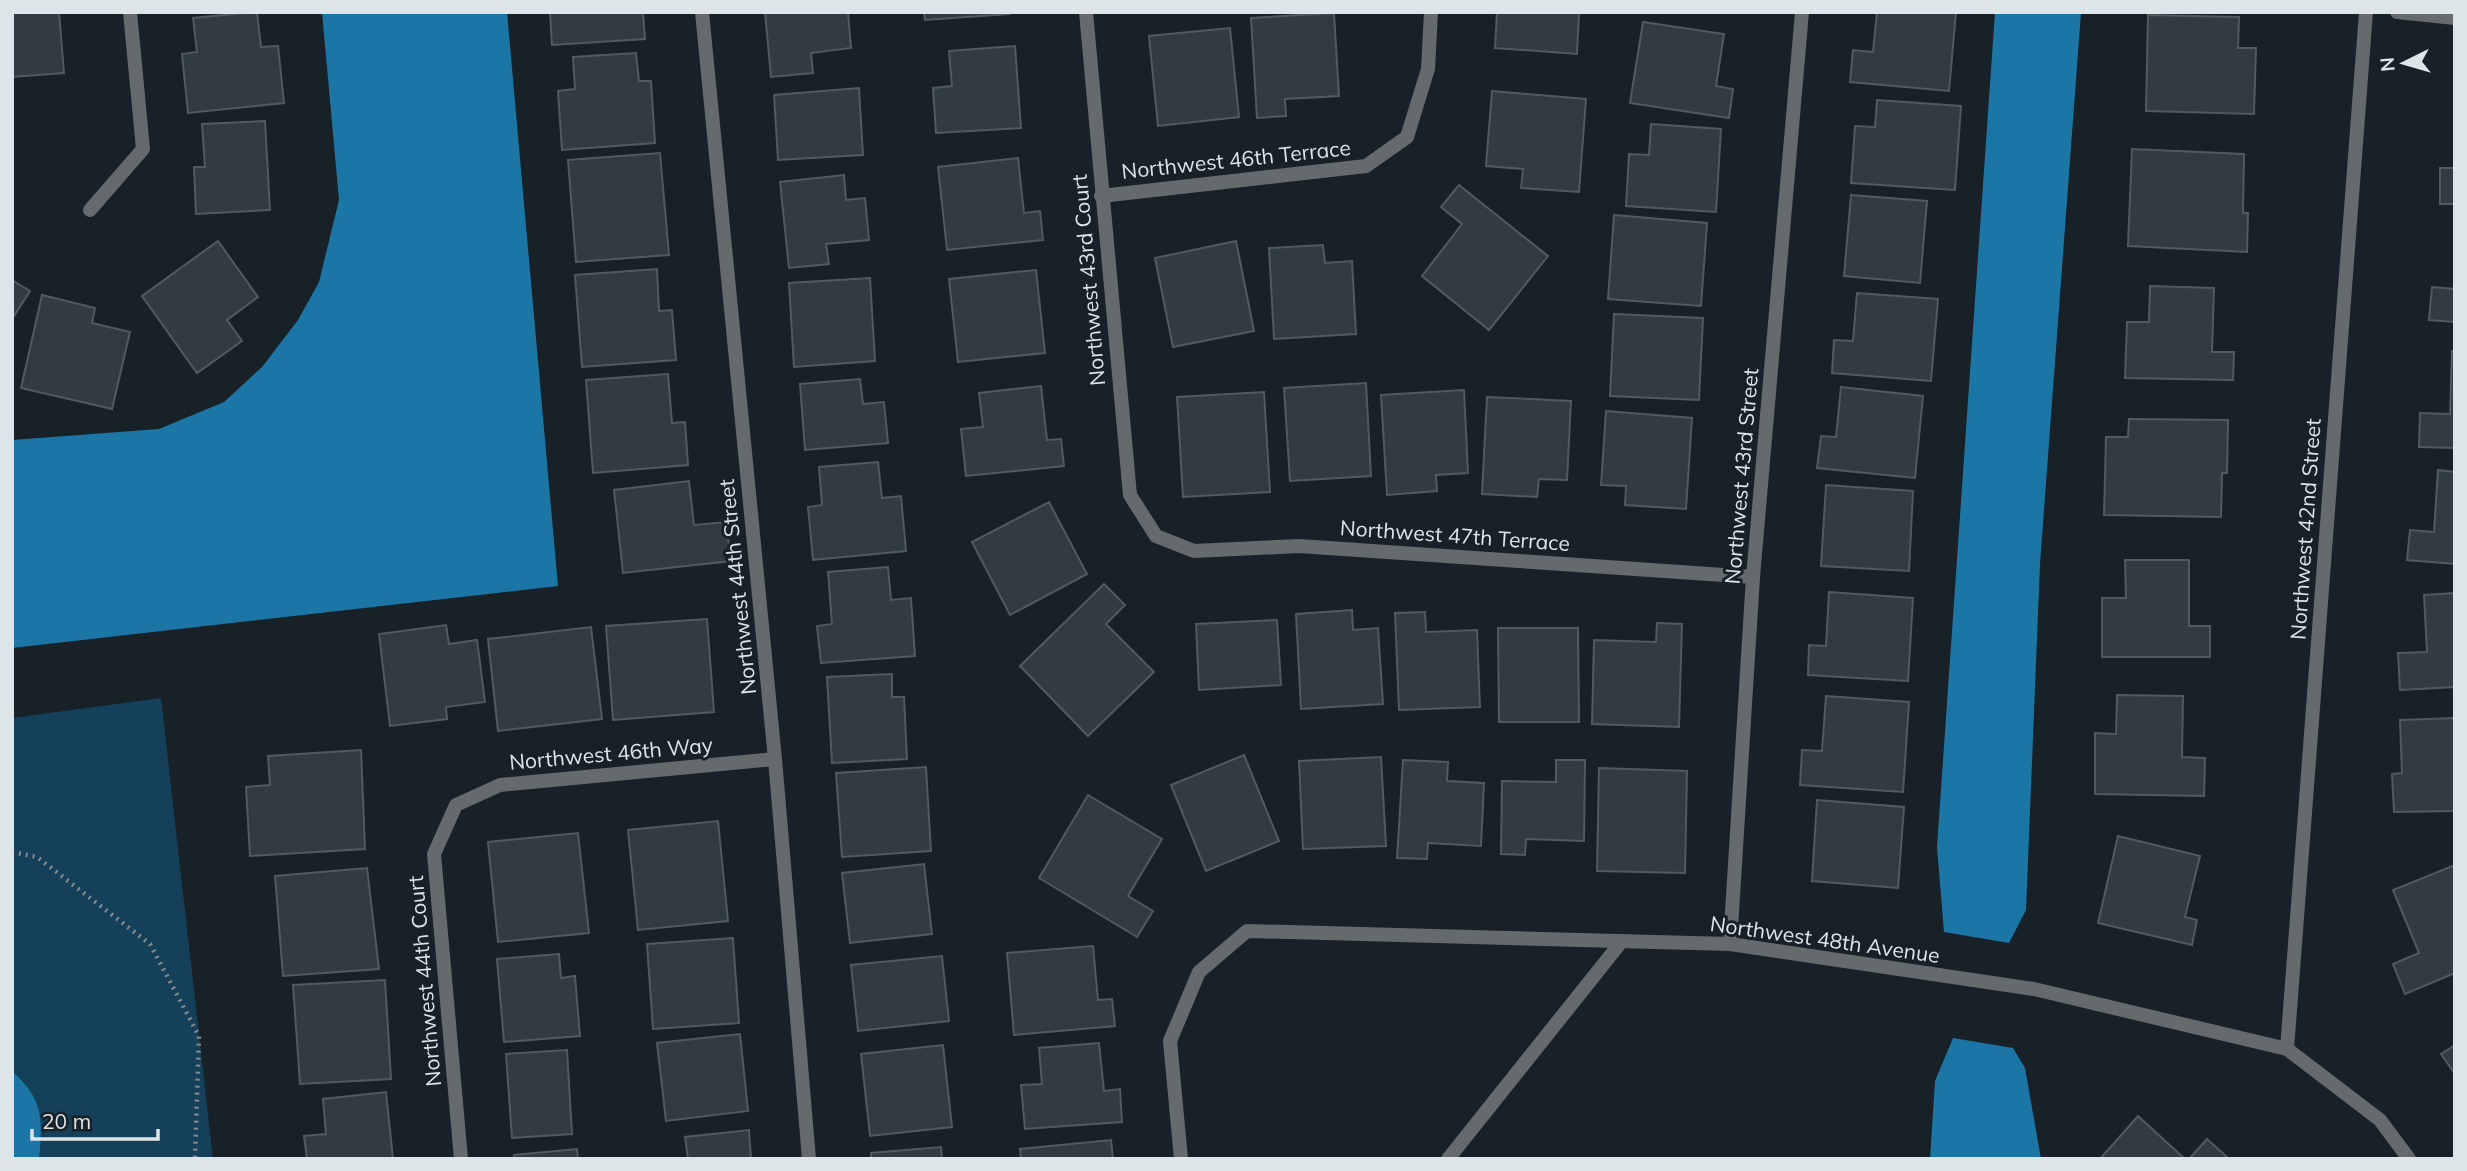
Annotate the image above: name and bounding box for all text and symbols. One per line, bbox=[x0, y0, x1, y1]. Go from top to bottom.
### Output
north arrow bbox=[2369, 28, 2439, 98]
text: N bbox=[2374, 56, 2400, 73]
street label: Northwest 46th Terrace bbox=[1120, 134, 1352, 184]
street label: Northwest 43rd Court bbox=[1066, 173, 1110, 387]
street label: Northwest 43rd Street bbox=[1719, 367, 1763, 585]
street label: Northwest 42nd Street bbox=[2284, 417, 2326, 641]
street label: Northwest 44th Street bbox=[713, 478, 761, 696]
street label: Northwest 47th Terrace bbox=[1339, 514, 1571, 556]
street label: Northwest 46th Way bbox=[508, 731, 714, 775]
street label: Northwest 44th Court bbox=[402, 874, 446, 1088]
street label: Northwest 48th Avenue bbox=[1709, 910, 1941, 968]
scale bar bbox=[32, 1098, 158, 1142]
text: 20 m bbox=[42, 1108, 91, 1134]

